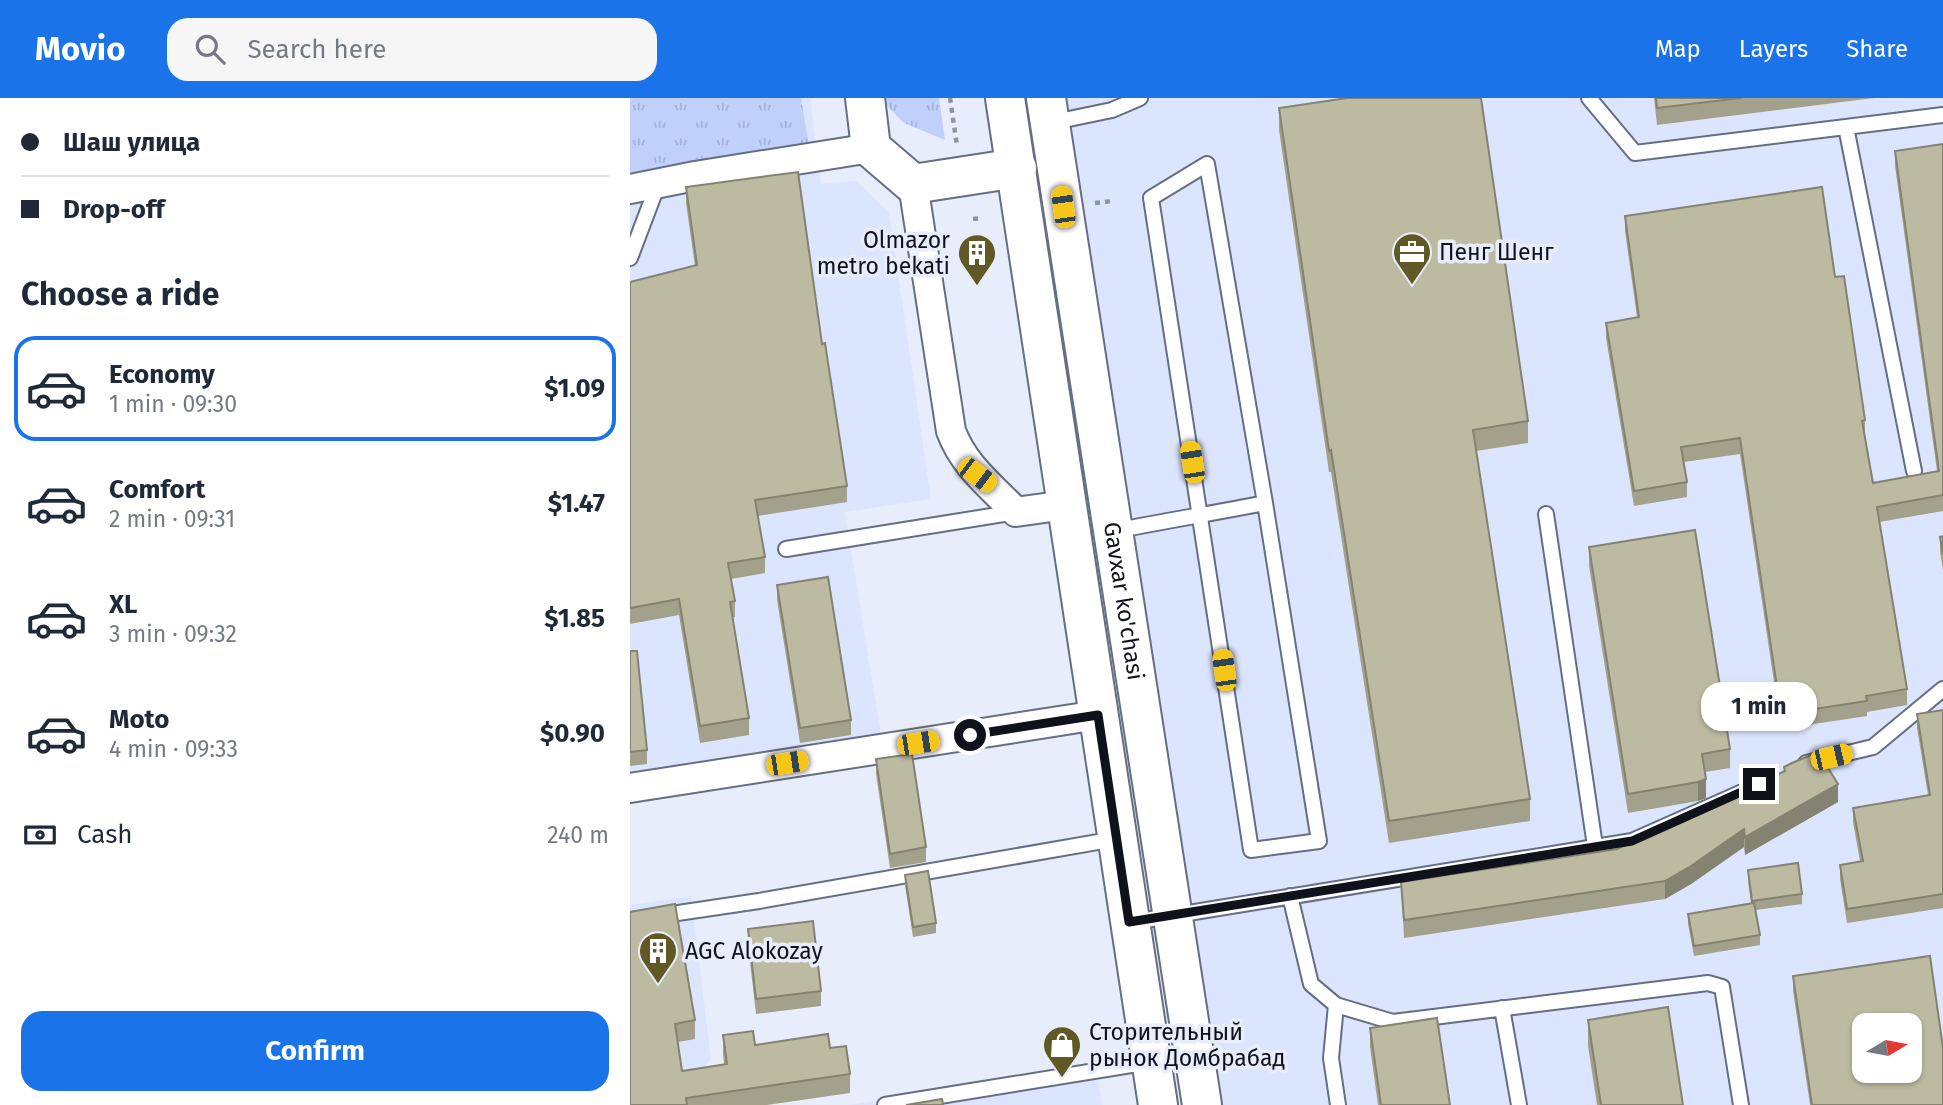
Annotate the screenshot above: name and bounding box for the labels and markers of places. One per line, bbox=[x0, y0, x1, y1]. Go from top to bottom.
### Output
place label: Olmazor metro bekati bbox=[817, 226, 950, 280]
office icon: Пенг Шенг bbox=[1391, 231, 1433, 286]
building icon: Olmazor metro bekati bbox=[956, 232, 998, 287]
place label: Пенг Шенг bbox=[1439, 238, 1554, 266]
building icon: AGC Alokozay bbox=[637, 930, 679, 985]
place label: AGC Alokozay bbox=[685, 937, 823, 965]
place label: Сторительный рынок Домбрабад bbox=[1089, 1018, 1285, 1072]
shop icon: Сторительный рынок Домбрабад bbox=[1041, 1024, 1083, 1079]

